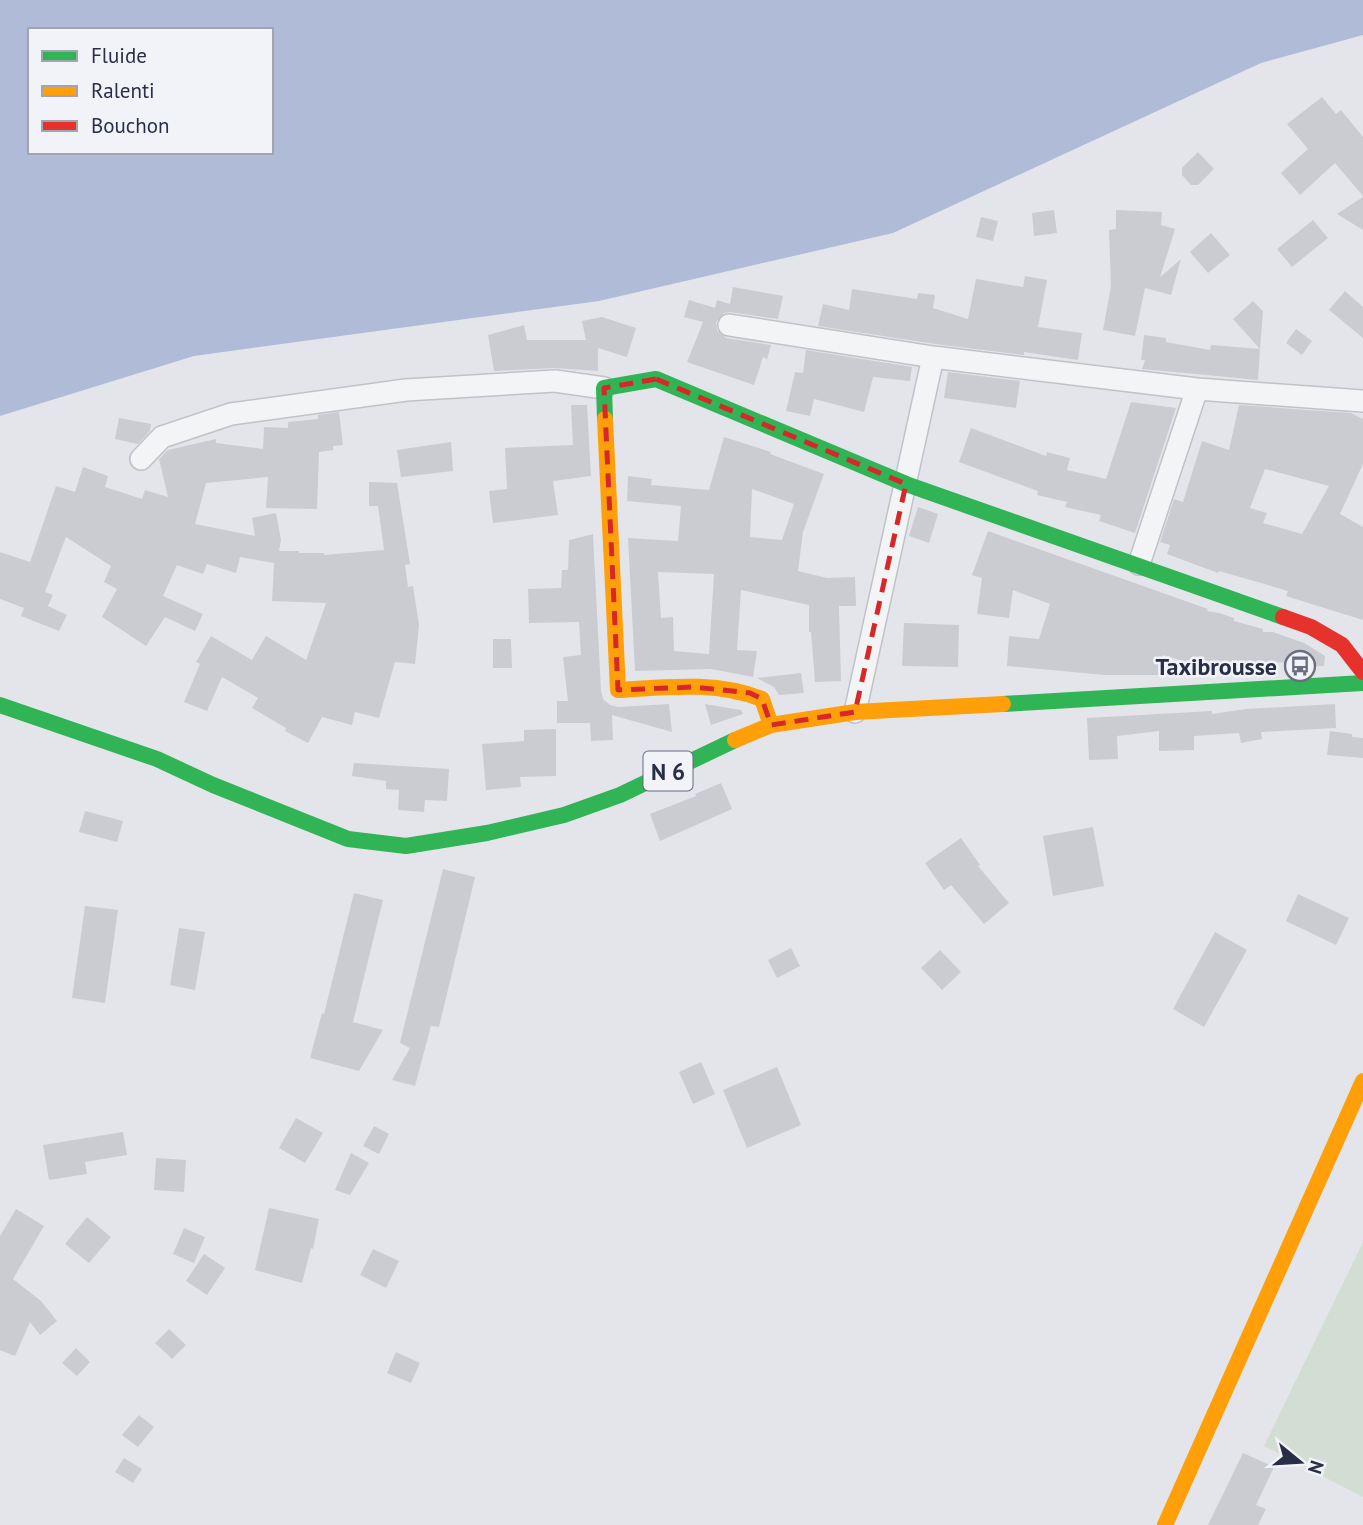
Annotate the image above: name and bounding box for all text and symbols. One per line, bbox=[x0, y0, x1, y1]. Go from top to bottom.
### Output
legend bbox=[28, 28, 273, 154]
text: Fluide bbox=[91, 42, 147, 69]
text: Ralenti bbox=[91, 77, 155, 104]
text: Bouchon bbox=[91, 112, 170, 139]
bus stop icon: Taxibrousse bbox=[1283, 649, 1317, 683]
place label: Taxibrousse bbox=[1155, 651, 1277, 682]
road number: N 6 bbox=[644, 751, 692, 790]
north arrow bbox=[1265, 1427, 1335, 1497]
text: N bbox=[1303, 1458, 1330, 1477]

